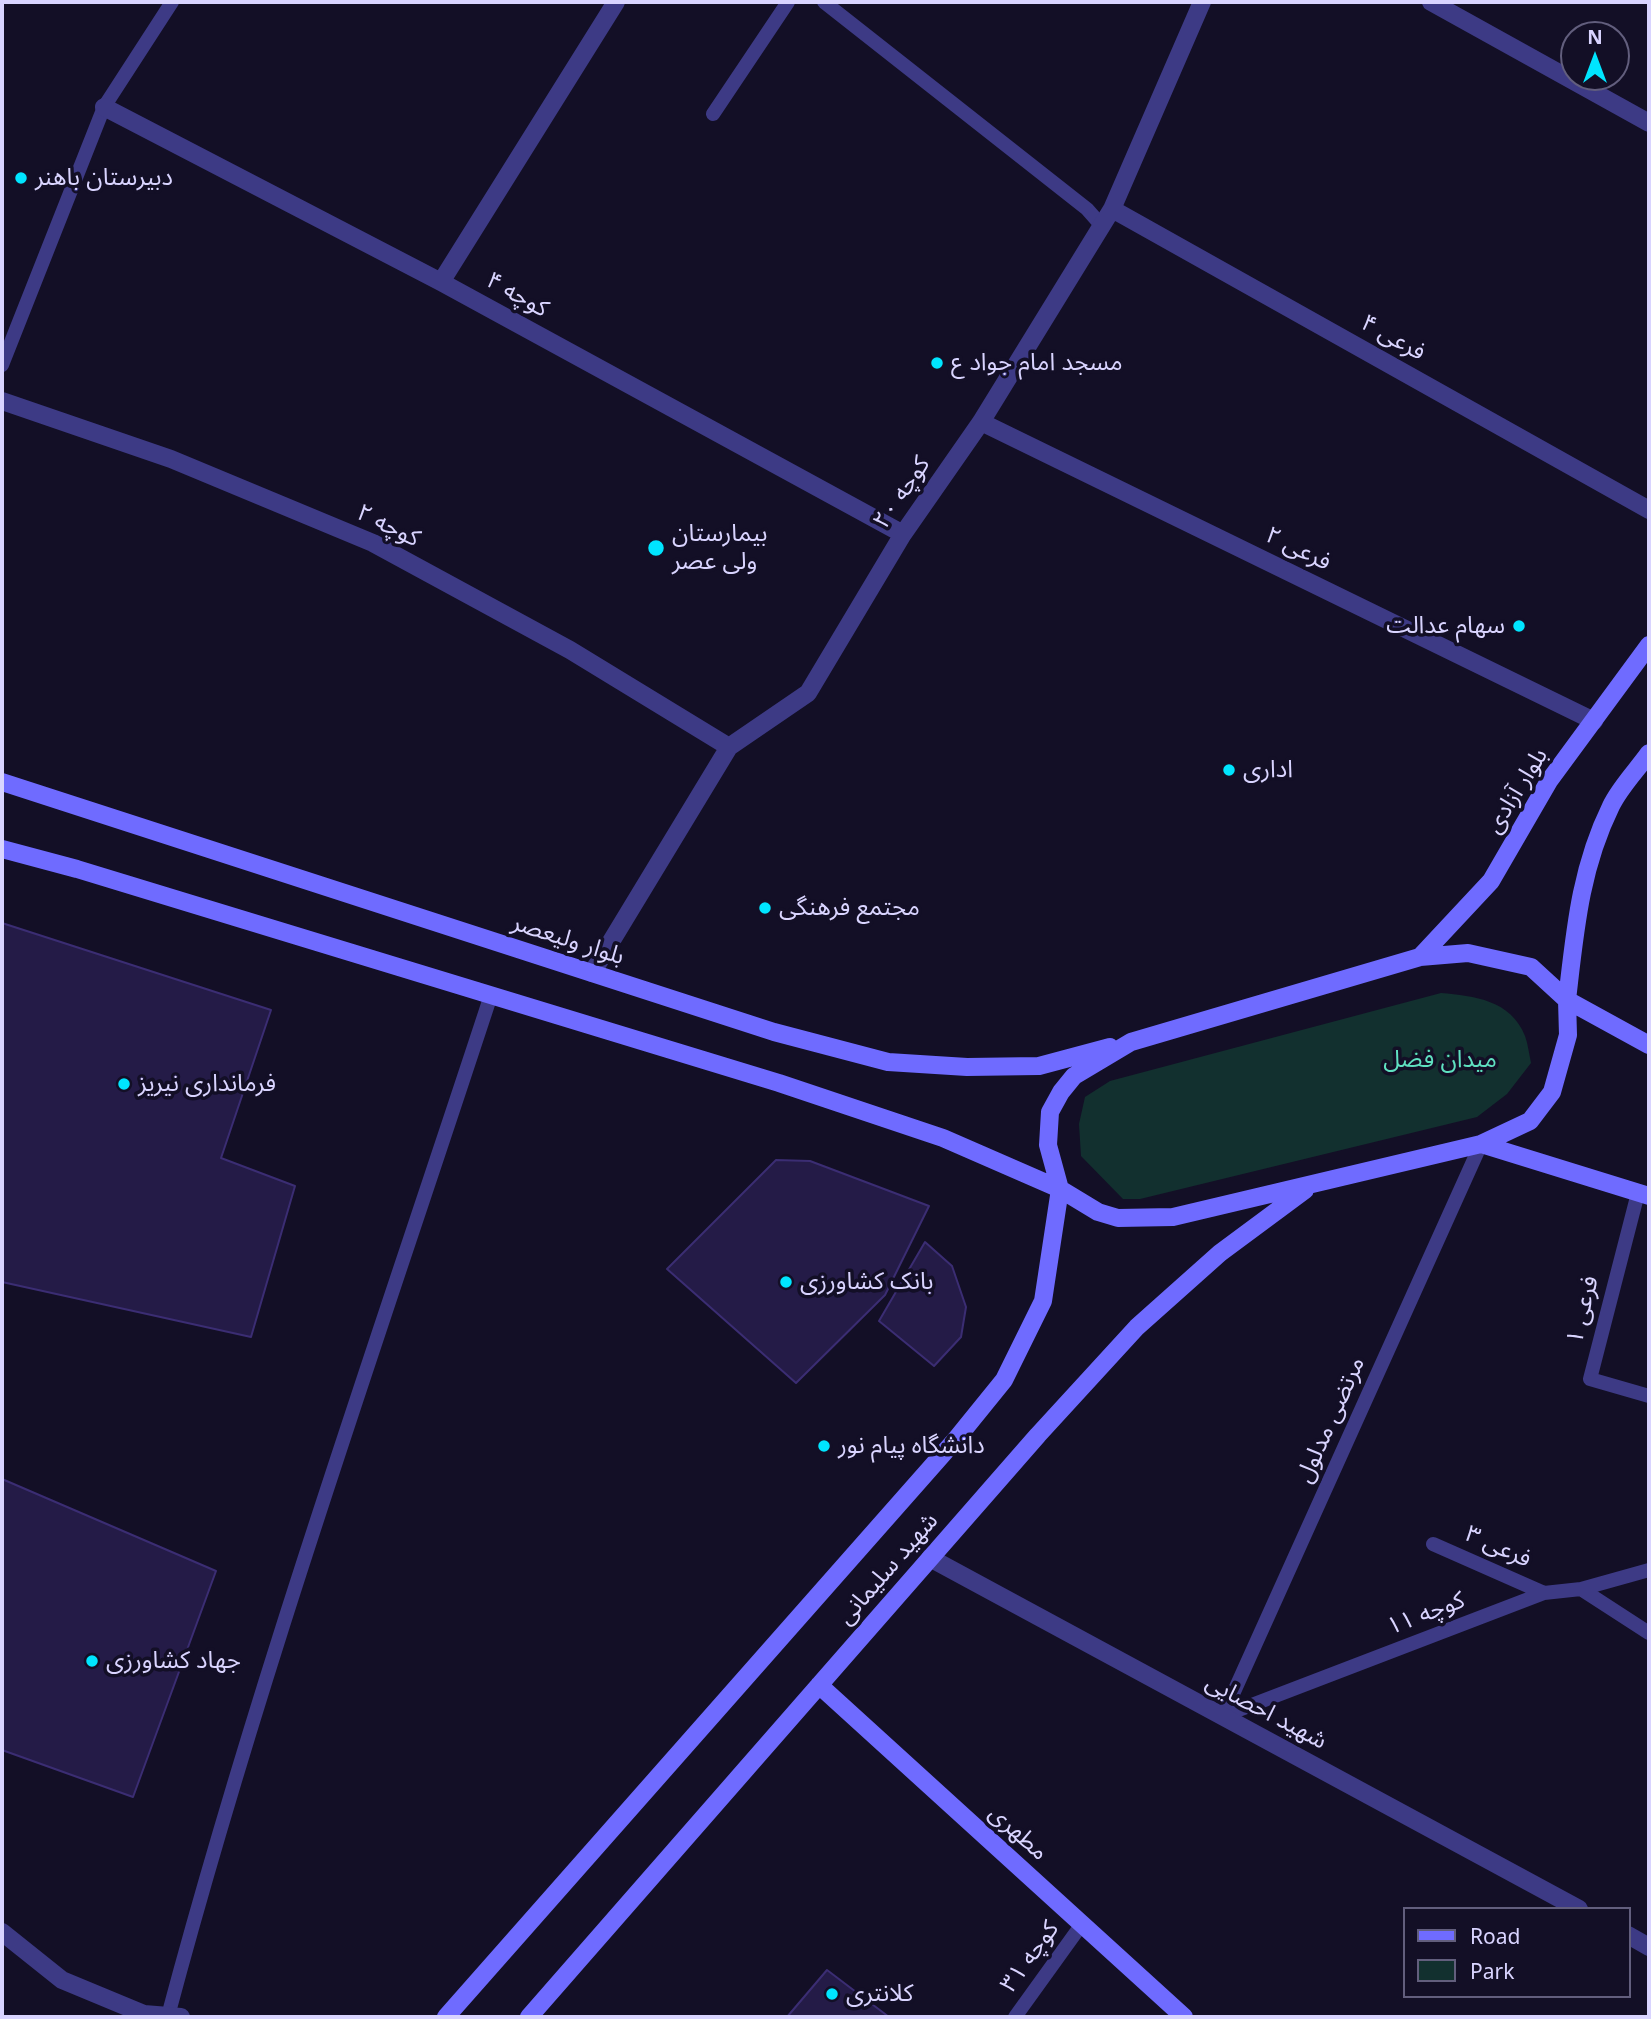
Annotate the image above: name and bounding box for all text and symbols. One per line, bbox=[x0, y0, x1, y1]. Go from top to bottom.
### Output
north arrow bbox=[1560, 21, 1630, 91]
text: N bbox=[1587, 24, 1603, 50]
place label: دبیرستان باهنر bbox=[35, 164, 173, 192]
marker: دبیرستان باهنر bbox=[13, 170, 29, 186]
street label: کوچه ۴ bbox=[481, 266, 553, 324]
street label: فرعی ۴ bbox=[1356, 309, 1430, 367]
place label: مسجد امام جواد ع bbox=[951, 349, 1122, 377]
marker: مسجد امام جواد ع bbox=[929, 355, 945, 371]
street label: کوچه ۲۰ bbox=[867, 451, 937, 535]
street label: کوچه ۲ bbox=[352, 498, 424, 554]
place label: بیمارستان ولی عصر bbox=[672, 520, 768, 576]
street label: فرعی ۲ bbox=[1261, 521, 1335, 577]
marker: بیمارستان ولی عصر bbox=[646, 538, 666, 558]
place label: سهام عدالت bbox=[1386, 612, 1505, 640]
marker: سهام عدالت bbox=[1511, 618, 1527, 634]
street label: بلوار آزادی bbox=[1480, 743, 1554, 839]
place label: اداری bbox=[1243, 756, 1293, 784]
marker: اداری bbox=[1221, 762, 1237, 778]
place label: مجتمع فرهنگی bbox=[779, 894, 920, 922]
marker: مجتمع فرهنگی bbox=[757, 900, 773, 916]
street label: بلوار ولیعصر bbox=[508, 908, 628, 972]
park label: میدان فضل bbox=[1383, 1046, 1497, 1074]
place label: فرمانداری نیریز bbox=[138, 1070, 276, 1098]
marker: فرمانداری نیریز bbox=[116, 1076, 132, 1092]
place label: بانک کشاورزی bbox=[800, 1268, 933, 1296]
street label: فرعی ۱ bbox=[1561, 1273, 1605, 1347]
marker: بانک کشاورزی bbox=[778, 1274, 794, 1290]
street label: مرتضی مدلول bbox=[1290, 1353, 1372, 1487]
place label: دانشگاه پیام نور bbox=[838, 1432, 985, 1460]
marker: دانشگاه پیام نور bbox=[816, 1438, 832, 1454]
street label: شهید سلیمانی bbox=[832, 1507, 944, 1631]
street label: فرعی ۳ bbox=[1460, 1520, 1536, 1574]
street label: کوچه ۱۱ bbox=[1383, 1586, 1469, 1642]
place label: جهاد کشاورزی bbox=[106, 1647, 241, 1675]
marker: جهاد کشاورزی bbox=[84, 1653, 100, 1669]
street label: شهید احصایی bbox=[1200, 1668, 1332, 1756]
street label: مطهری bbox=[983, 1799, 1053, 1867]
legend bbox=[1402, 1907, 1630, 1998]
street label: کوچه ۳۱ bbox=[995, 1916, 1065, 1998]
text: Road bbox=[1470, 1922, 1520, 1950]
text: Park bbox=[1470, 1957, 1514, 1985]
place label: کلانتری bbox=[846, 1980, 913, 2008]
marker: کلانتری bbox=[824, 1986, 840, 2002]

